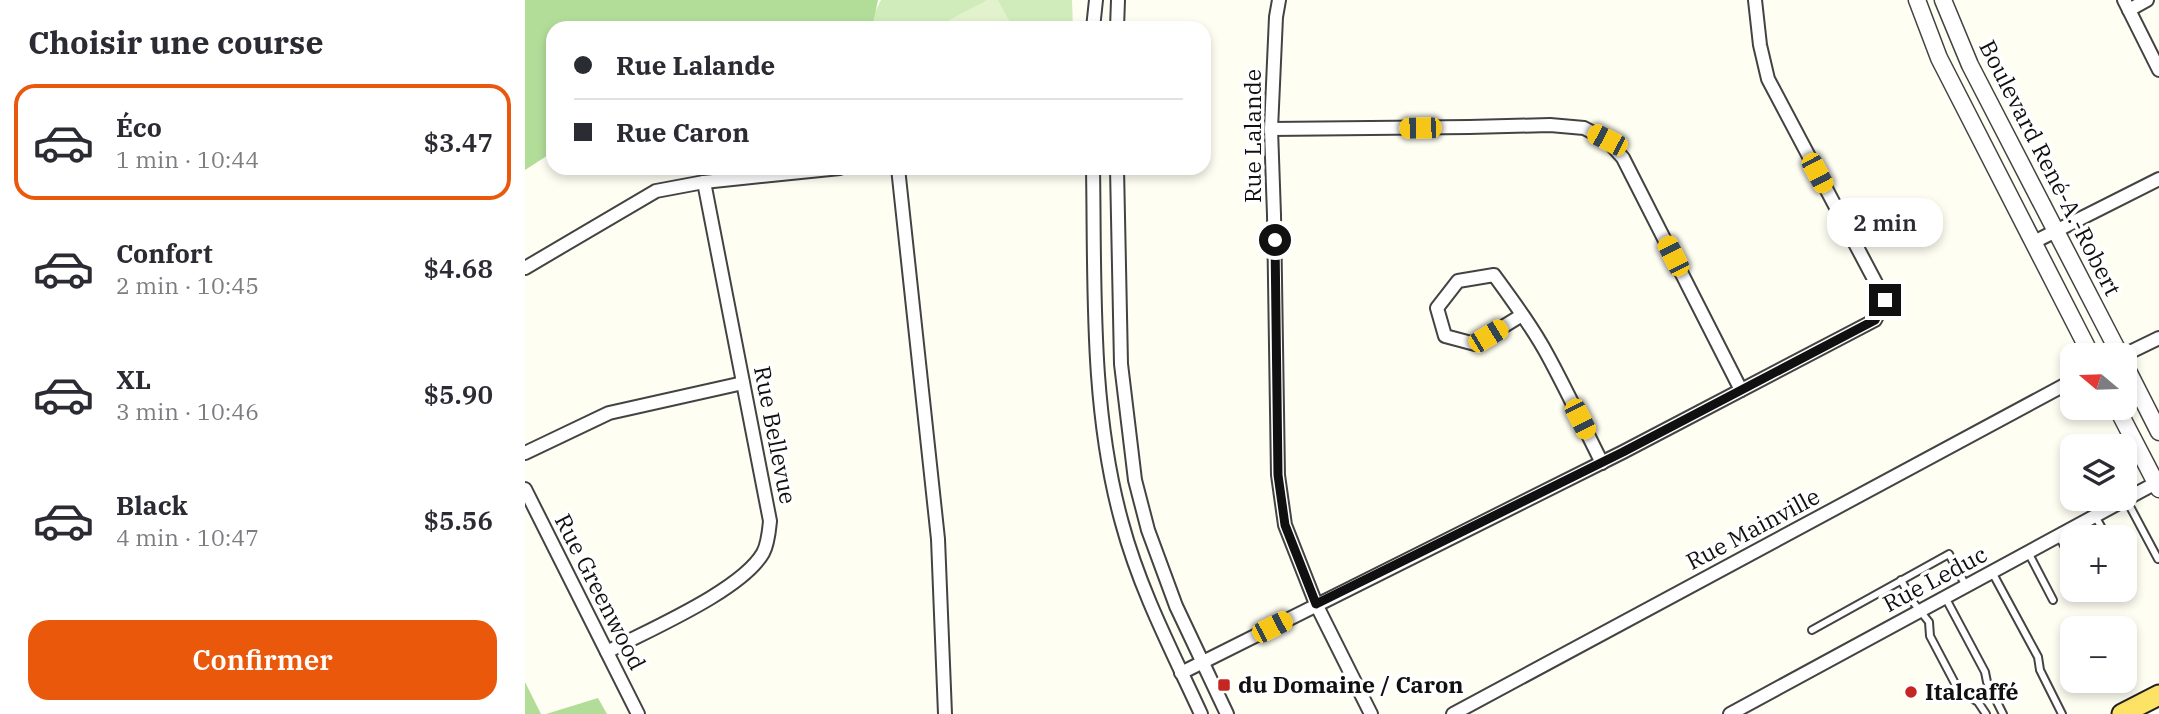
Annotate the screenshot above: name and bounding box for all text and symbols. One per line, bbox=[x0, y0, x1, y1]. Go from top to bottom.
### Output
text: Choisir une course bbox=[28, 21, 324, 63]
street label: Boulevard René-A.-Robert bbox=[1973, 35, 2129, 301]
text: Rue Lalande bbox=[616, 48, 775, 82]
street label: Rue Lalande bbox=[1237, 69, 1267, 203]
text: Éco bbox=[116, 110, 162, 144]
icon: car bbox=[32, 111, 95, 174]
text: Rue Caron bbox=[616, 115, 749, 149]
car bbox=[1399, 117, 1442, 139]
car bbox=[1584, 121, 1631, 159]
text: $3.47 bbox=[424, 125, 493, 159]
text: 1 min · 10:44 bbox=[116, 144, 259, 174]
car bbox=[1798, 150, 1837, 196]
callout: 2 min bbox=[1827, 198, 1943, 247]
text: 2 min bbox=[1853, 207, 1917, 237]
route start bbox=[1259, 224, 1291, 256]
car bbox=[1655, 233, 1692, 279]
text: Confort bbox=[116, 236, 213, 270]
icon: car bbox=[32, 237, 95, 300]
text: $4.68 bbox=[424, 251, 493, 285]
text: 2 min · 10:45 bbox=[116, 270, 259, 300]
route end bbox=[1869, 284, 1901, 316]
car bbox=[1465, 316, 1512, 356]
north arrow bbox=[2060, 343, 2137, 420]
map controls bbox=[2060, 343, 2137, 693]
text: XL bbox=[116, 362, 151, 396]
icon: car bbox=[32, 363, 95, 426]
street label: Rue Bellevue bbox=[748, 363, 804, 506]
text: $5.90 bbox=[424, 377, 493, 411]
text: 3 min · 10:46 bbox=[116, 396, 259, 426]
car bbox=[1562, 396, 1599, 442]
button: layers bbox=[2060, 434, 2137, 511]
street label: Rue Mainville bbox=[1681, 480, 1825, 576]
text: Black bbox=[116, 488, 188, 522]
icon: car bbox=[32, 489, 95, 552]
text: $5.56 bbox=[424, 503, 493, 537]
street label: Rue Greenwood bbox=[549, 508, 653, 675]
text: 4 min · 10:47 bbox=[116, 522, 259, 552]
button: + bbox=[2060, 525, 2137, 602]
street label: Rue Leduc bbox=[1877, 538, 1992, 618]
car bbox=[1249, 608, 1296, 646]
button: − bbox=[2060, 616, 2137, 693]
button: Confirmer bbox=[28, 620, 497, 700]
place label: du Domaine / Caron bbox=[1238, 669, 1464, 699]
place label: Italcaffé bbox=[1925, 676, 2019, 706]
marker: du Domaine / Caron bbox=[1216, 677, 1232, 693]
marker: Italcaffé bbox=[1903, 684, 1919, 700]

